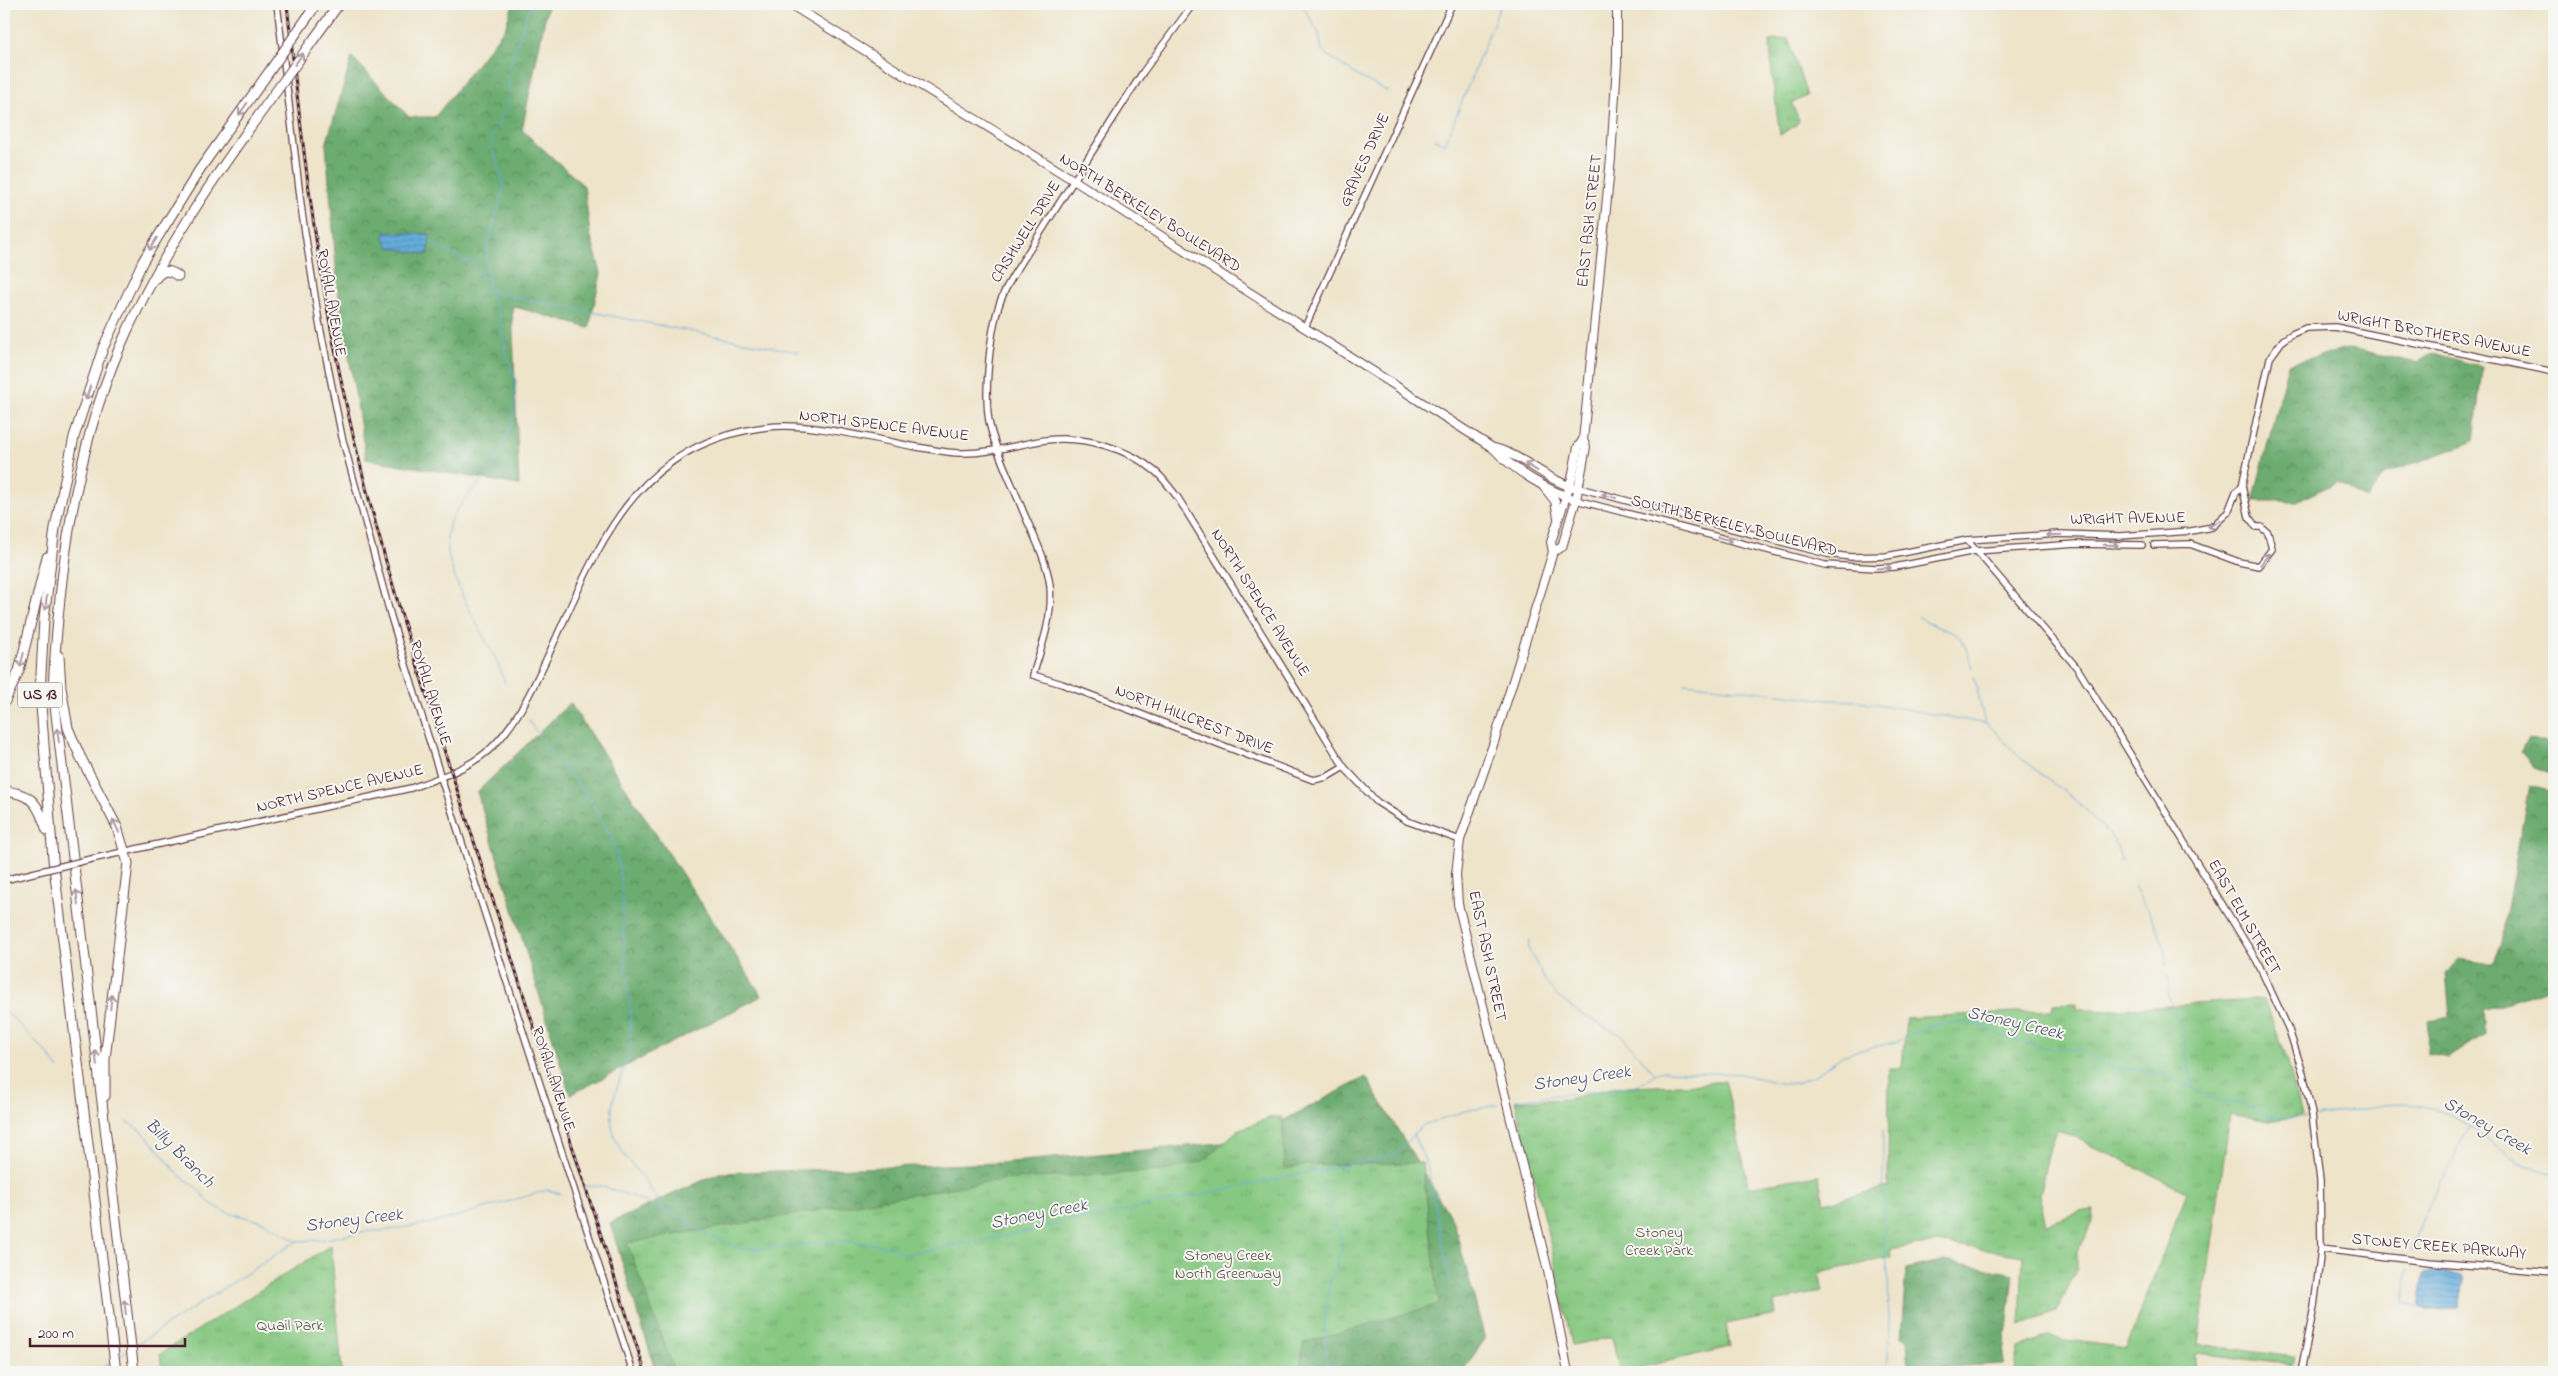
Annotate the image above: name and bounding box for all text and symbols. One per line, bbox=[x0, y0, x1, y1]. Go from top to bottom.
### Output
one-way arrow bbox=[294, 52, 304, 66]
one-way arrow bbox=[238, 102, 248, 116]
street label: GRAVES DRIVE bbox=[1334, 109, 1396, 211]
street label: NORTH BERKELEY BOULEVARD bbox=[1054, 147, 1246, 279]
street label: EAST ASH STREET bbox=[1571, 153, 1609, 289]
street label: CASHWELL DRIVE bbox=[985, 176, 1067, 288]
one-way arrow bbox=[148, 237, 158, 251]
street label: ROYALL AVENUE bbox=[310, 247, 352, 359]
street label: WRIGHT BROTHERS AVENUE bbox=[2335, 303, 2533, 365]
one-way arrow bbox=[83, 385, 93, 401]
street label: NORTH SPENCE AVENUE bbox=[798, 404, 970, 448]
one-way arrow bbox=[1525, 461, 1539, 471]
street label: SOUTH BERKELEY BOULEVARD bbox=[1628, 489, 1840, 563]
one-way arrow bbox=[1602, 491, 1618, 501]
street label: WRIGHT AVENUE bbox=[2070, 506, 2186, 532]
one-way arrow bbox=[2207, 519, 2222, 529]
street label: NORTH SPENCE AVENUE bbox=[1205, 524, 1315, 682]
one-way arrow bbox=[2046, 530, 2062, 539]
one-way arrow bbox=[1717, 535, 1733, 545]
one-way arrow bbox=[2102, 540, 2118, 550]
one-way arrow bbox=[2260, 552, 2271, 565]
one-way arrow bbox=[1876, 563, 1892, 572]
one-way arrow bbox=[41, 595, 51, 611]
street label: ROYALL AVENUE bbox=[403, 637, 457, 749]
one-way arrow bbox=[16, 651, 26, 667]
street label: NORTH HILLCREST DRIVE bbox=[1111, 679, 1277, 761]
road number: US 13 bbox=[18, 682, 62, 708]
one-way arrow bbox=[53, 728, 63, 744]
street label: NORTH SPENCE AVENUE bbox=[254, 758, 426, 820]
one-way arrow bbox=[110, 819, 120, 834]
street label: EAST ELM STREET bbox=[2201, 855, 2287, 979]
street label: EAST ASH STREET bbox=[1461, 888, 1513, 1024]
one-way arrow bbox=[72, 889, 82, 905]
one-way arrow bbox=[106, 995, 116, 1011]
water label: Stoney Creek bbox=[1964, 1000, 2067, 1048]
street label: ROYALL AVENUE bbox=[525, 1023, 581, 1135]
one-way arrow bbox=[91, 1051, 101, 1067]
water label: Stoney Creek bbox=[1532, 1059, 1633, 1099]
water label: Stoney Creek bbox=[2438, 1091, 2537, 1163]
water label: Billy Branch bbox=[138, 1113, 220, 1195]
water label: Stoney Creek bbox=[988, 1193, 1091, 1237]
water label: Stoney Creek bbox=[304, 1202, 405, 1240]
park label: Stoney Creek Park bbox=[1625, 1221, 1694, 1263]
street label: STONEY CREEK PARKWAY bbox=[2351, 1227, 2528, 1267]
park label: Stoney Creek North Greenway bbox=[1175, 1244, 1281, 1286]
one-way arrow bbox=[120, 1299, 130, 1315]
park label: Quail Park bbox=[257, 1314, 324, 1338]
scale bar bbox=[30, 1316, 185, 1348]
text: 200 m bbox=[38, 1323, 74, 1345]

